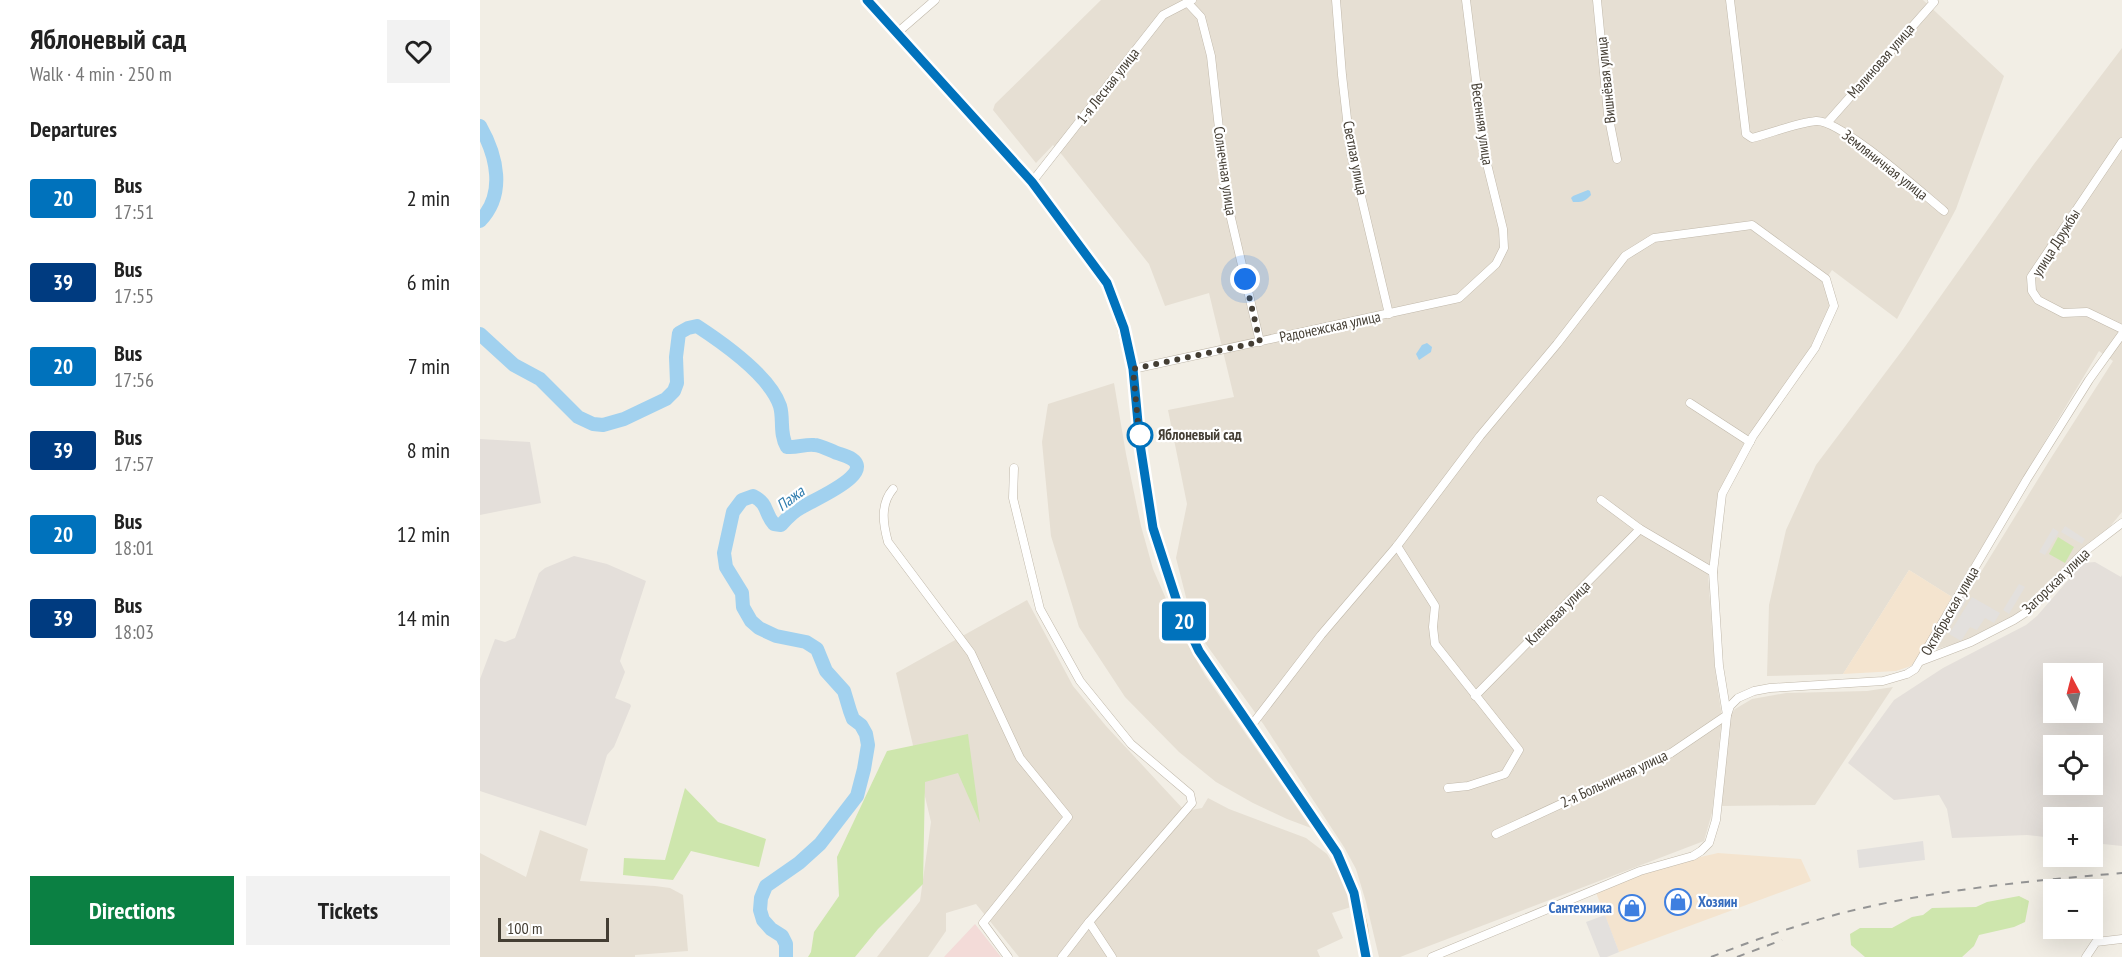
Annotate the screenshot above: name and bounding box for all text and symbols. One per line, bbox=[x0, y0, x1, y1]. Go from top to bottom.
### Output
street label: Малиновая улица bbox=[1843, 19, 1918, 102]
text: Яблоневый сад bbox=[30, 20, 186, 57]
button: heart bbox=[387, 20, 450, 83]
street label: Вишнёвая улица bbox=[1592, 36, 1619, 124]
street label: 1-я Лесная улица bbox=[1072, 44, 1143, 127]
text: Walk · 4 min · 250 m bbox=[30, 61, 172, 87]
street label: Весенняя улица bbox=[1467, 82, 1498, 166]
text: Departures bbox=[30, 115, 117, 143]
street label: Светлая улица bbox=[1339, 119, 1372, 197]
street label: Солнечная улица bbox=[1210, 125, 1241, 217]
street label: Земляничная улица bbox=[1839, 125, 1932, 204]
text: Bus bbox=[114, 171, 142, 199]
text: 2 min bbox=[407, 184, 450, 212]
text: 20 bbox=[53, 185, 73, 212]
text: 17:51 bbox=[114, 199, 154, 225]
street label: улица Дружбы bbox=[2027, 205, 2084, 280]
text: Bus bbox=[114, 255, 142, 283]
your location bbox=[1230, 264, 1260, 294]
text: 6 min bbox=[407, 268, 450, 296]
text: 39 bbox=[53, 269, 73, 296]
text: 17:55 bbox=[114, 283, 154, 309]
street label: Радонежская улица bbox=[1278, 307, 1382, 346]
text: Bus bbox=[114, 339, 142, 367]
text: 7 min bbox=[408, 352, 450, 380]
text: 20 bbox=[53, 353, 73, 380]
text: 17:56 bbox=[114, 367, 154, 393]
marker: Яблоневый сад bbox=[1127, 422, 1153, 448]
text: Bus bbox=[114, 423, 142, 451]
place label: Яблоневый сад bbox=[1158, 425, 1242, 444]
text: 8 min bbox=[407, 436, 450, 464]
text: 39 bbox=[53, 437, 73, 464]
text: 17:57 bbox=[114, 451, 154, 477]
water label: Пажа bbox=[772, 480, 809, 515]
text: Bus bbox=[114, 507, 142, 535]
text: 12 min bbox=[397, 520, 450, 548]
text: 20 bbox=[53, 521, 73, 548]
text: 18:01 bbox=[114, 535, 154, 561]
street label: Загорская улица bbox=[2018, 544, 2093, 618]
street label: Октябрьская улица bbox=[1916, 563, 1983, 659]
street label: Кленовая улица bbox=[1521, 576, 1594, 649]
text: Bus bbox=[114, 591, 142, 619]
line badge: 20 bbox=[1157, 602, 1211, 640]
text: 14 min bbox=[397, 604, 450, 632]
text: 39 bbox=[53, 605, 73, 632]
text: 20 bbox=[1174, 608, 1194, 635]
text: 18:03 bbox=[114, 619, 154, 645]
north arrow bbox=[2043, 663, 2103, 723]
map controls bbox=[2043, 663, 2103, 939]
button: locate bbox=[2043, 735, 2103, 795]
street label: 2-я Больничная улица bbox=[1557, 745, 1670, 812]
button: + bbox=[2043, 807, 2103, 867]
button: Directions bbox=[30, 876, 234, 945]
button: Tickets bbox=[246, 876, 450, 945]
button: − bbox=[2043, 879, 2103, 939]
shop icon: Хозяин bbox=[1663, 887, 1693, 917]
place label: Хозяин bbox=[1698, 892, 1738, 911]
shop icon: Сантехника bbox=[1617, 893, 1647, 923]
place label: Сантехника bbox=[1549, 898, 1612, 917]
scale bar bbox=[498, 915, 609, 942]
text: 100 m bbox=[507, 918, 542, 938]

